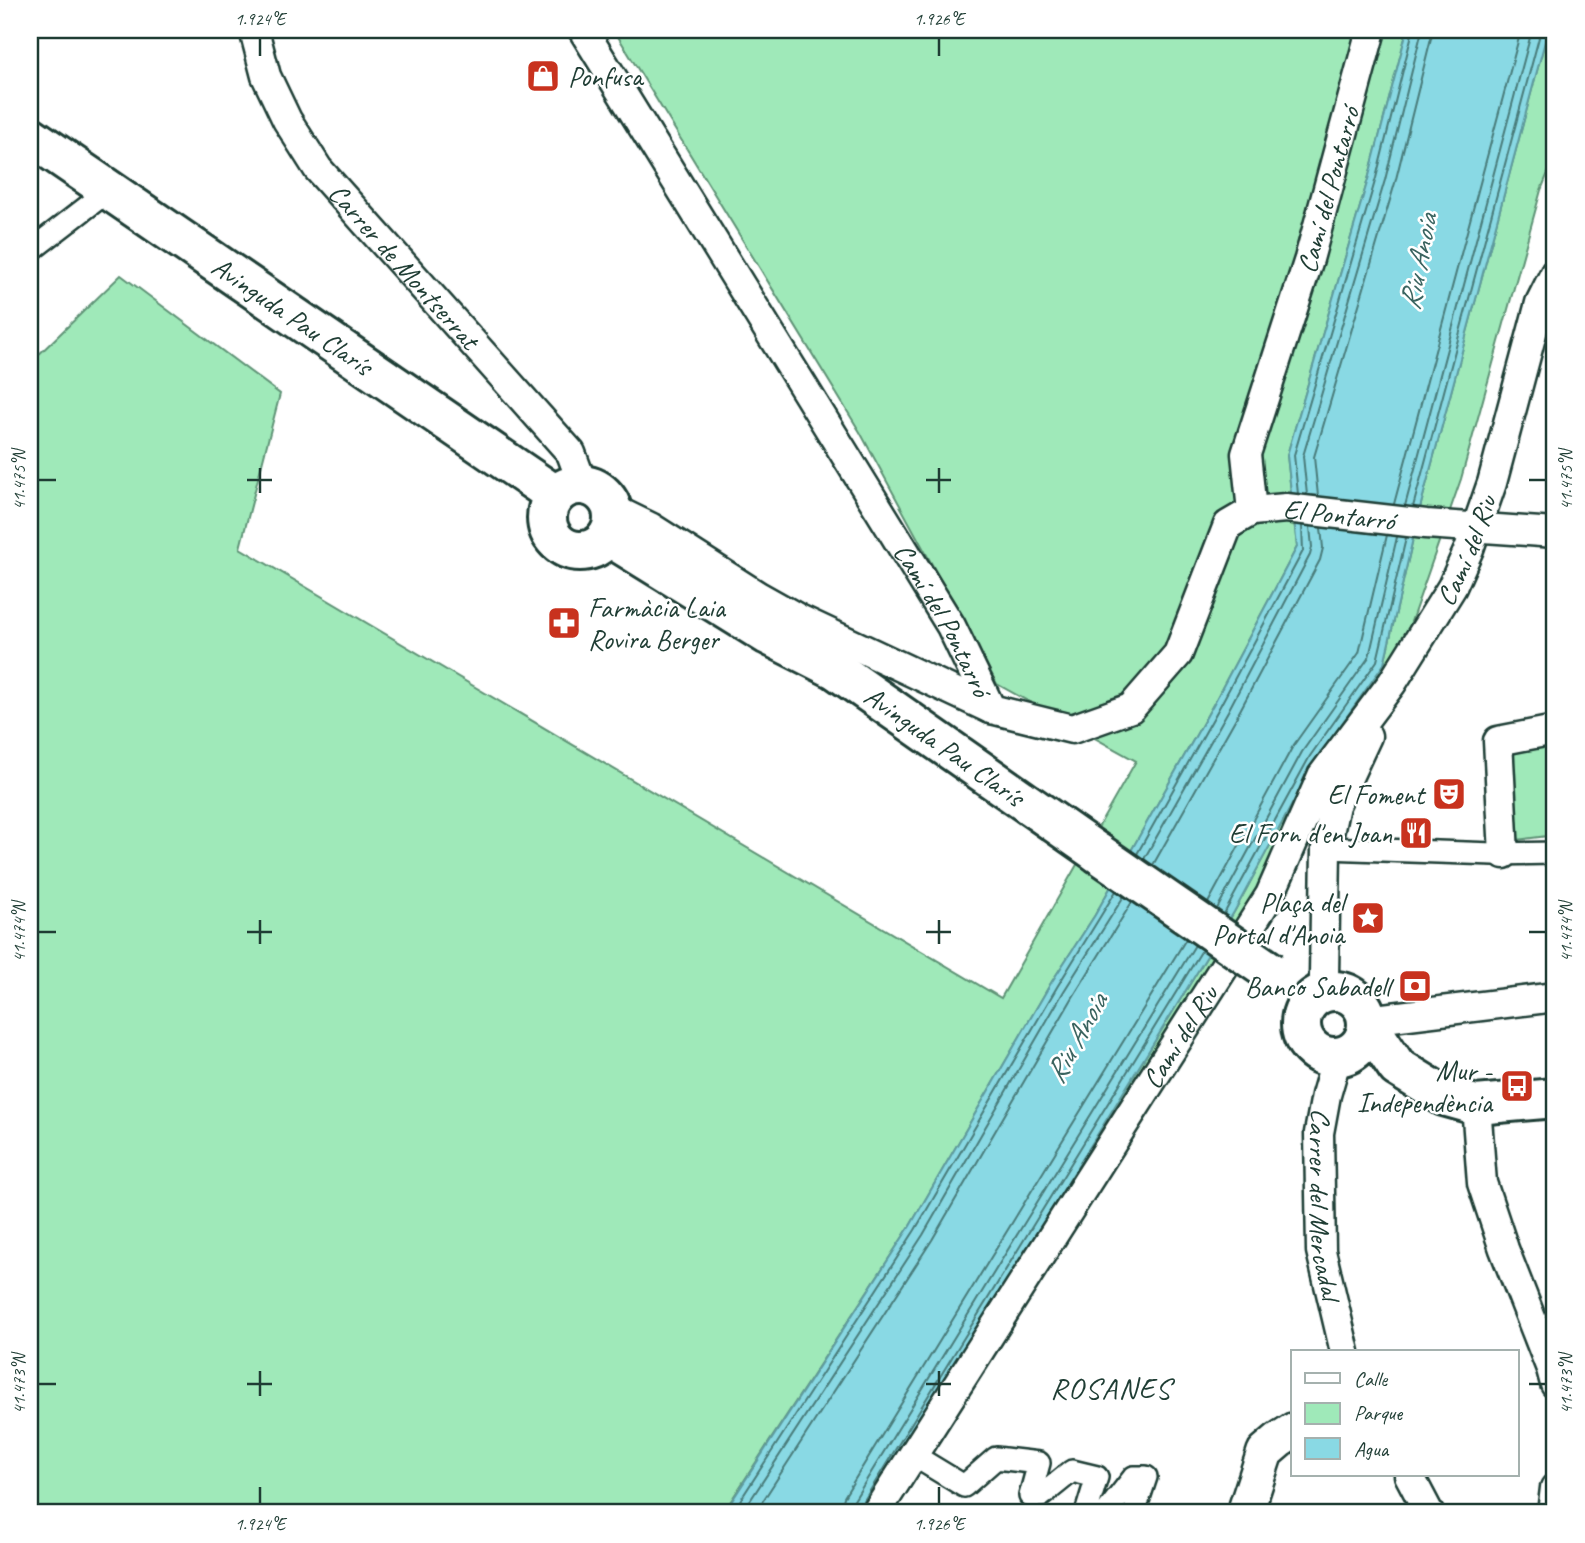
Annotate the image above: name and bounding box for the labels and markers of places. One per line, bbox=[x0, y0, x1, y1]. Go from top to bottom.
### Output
shop icon: Ponfusa bbox=[524, 57, 562, 95]
place label: Ponfusa bbox=[568, 59, 645, 94]
place label: Farmàcia Laia Rovira Berger bbox=[588, 590, 726, 657]
pharmacy icon: Farmàcia Laia Rovira Berger bbox=[545, 604, 583, 642]
theatre icon: El Foment bbox=[1430, 775, 1468, 813]
place label: El Foment bbox=[1328, 777, 1427, 812]
restaurant icon: El Forn d'en Joan bbox=[1397, 814, 1435, 852]
place label: El Forn d'en Joan bbox=[1229, 816, 1392, 851]
place label: Plaça del Portal d'Anoia bbox=[1213, 885, 1349, 952]
place icon: Plaça del Portal d'Anoia bbox=[1349, 899, 1387, 937]
bank icon: Banco Sabadell bbox=[1396, 967, 1434, 1005]
place label: Banco Sabadell bbox=[1245, 969, 1395, 1004]
place label: Mur - Independència bbox=[1357, 1053, 1494, 1120]
bus stop icon: Mur - Independència bbox=[1498, 1067, 1536, 1105]

